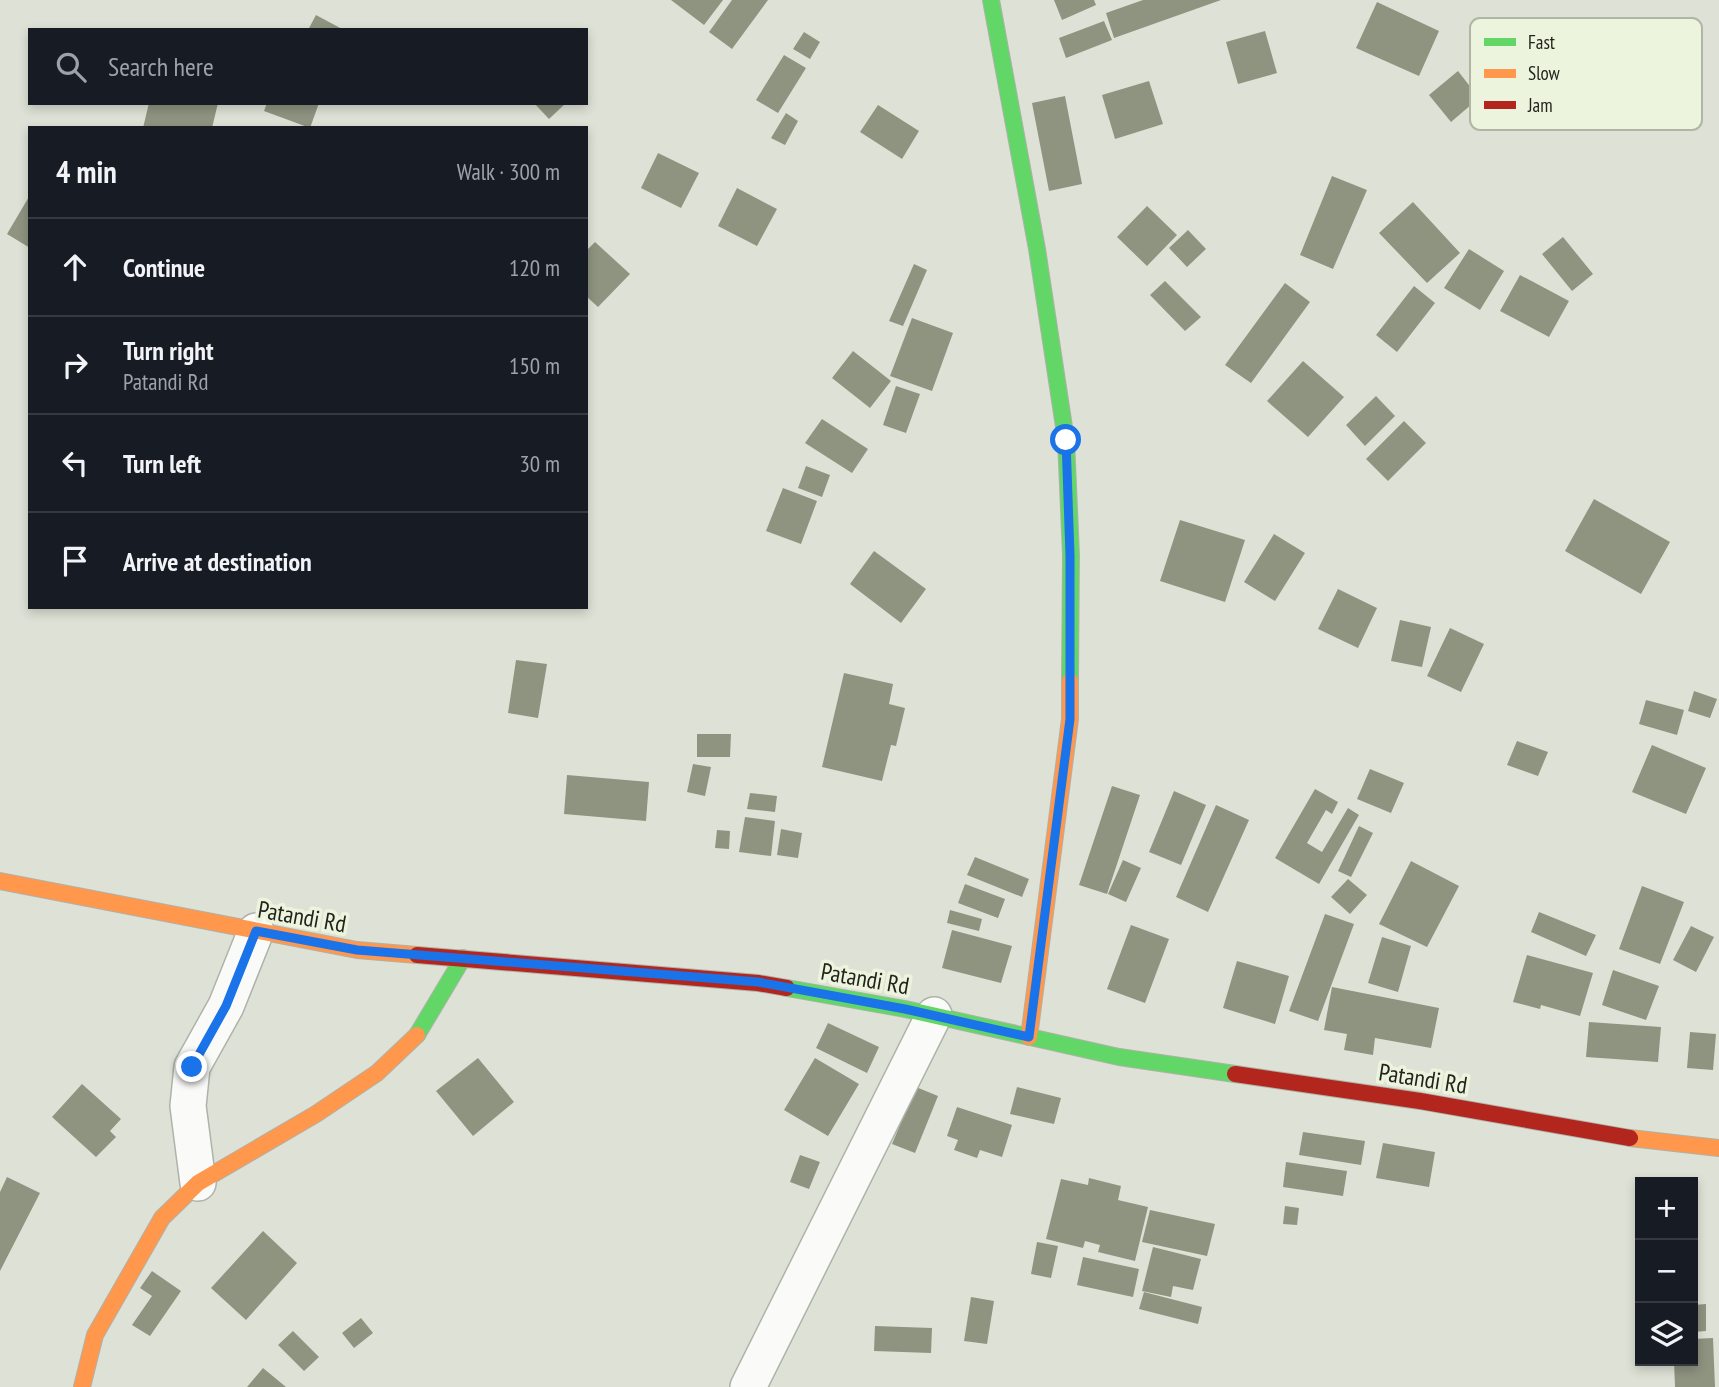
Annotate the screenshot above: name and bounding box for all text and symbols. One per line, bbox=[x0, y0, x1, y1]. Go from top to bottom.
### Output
legend bbox=[1470, 18, 1702, 130]
search box bbox=[28, 28, 588, 105]
text: Fast bbox=[1528, 30, 1556, 54]
icon: search bbox=[52, 48, 90, 86]
text: Search here bbox=[108, 50, 214, 83]
text: Slow bbox=[1528, 61, 1561, 85]
text: Jam bbox=[1527, 93, 1553, 117]
text: 4 min bbox=[56, 152, 117, 191]
text: Walk · 300 m bbox=[457, 157, 560, 186]
icon: ahead bbox=[56, 248, 94, 286]
text: Continue bbox=[123, 251, 205, 284]
text: 120 m bbox=[509, 253, 560, 282]
text: Turn right bbox=[123, 334, 214, 367]
icon: right bbox=[56, 346, 94, 384]
text: 150 m bbox=[509, 351, 560, 380]
text: Patandi Rd bbox=[123, 367, 208, 396]
route start bbox=[1050, 424, 1081, 455]
icon: left bbox=[56, 444, 94, 482]
text: Turn left bbox=[123, 447, 201, 480]
text: 30 m bbox=[519, 449, 560, 478]
icon: arrive bbox=[56, 542, 94, 580]
text: Arrive at destination bbox=[123, 545, 312, 578]
street label: Patandi Rd bbox=[256, 894, 349, 940]
street label: Patandi Rd bbox=[819, 956, 912, 1002]
route end bbox=[176, 1051, 207, 1082]
street label: Patandi Rd bbox=[1377, 1056, 1470, 1101]
map controls bbox=[1635, 1177, 1698, 1366]
button: + bbox=[1635, 1177, 1698, 1240]
button: − bbox=[1635, 1240, 1698, 1303]
button: layers bbox=[1635, 1303, 1698, 1366]

